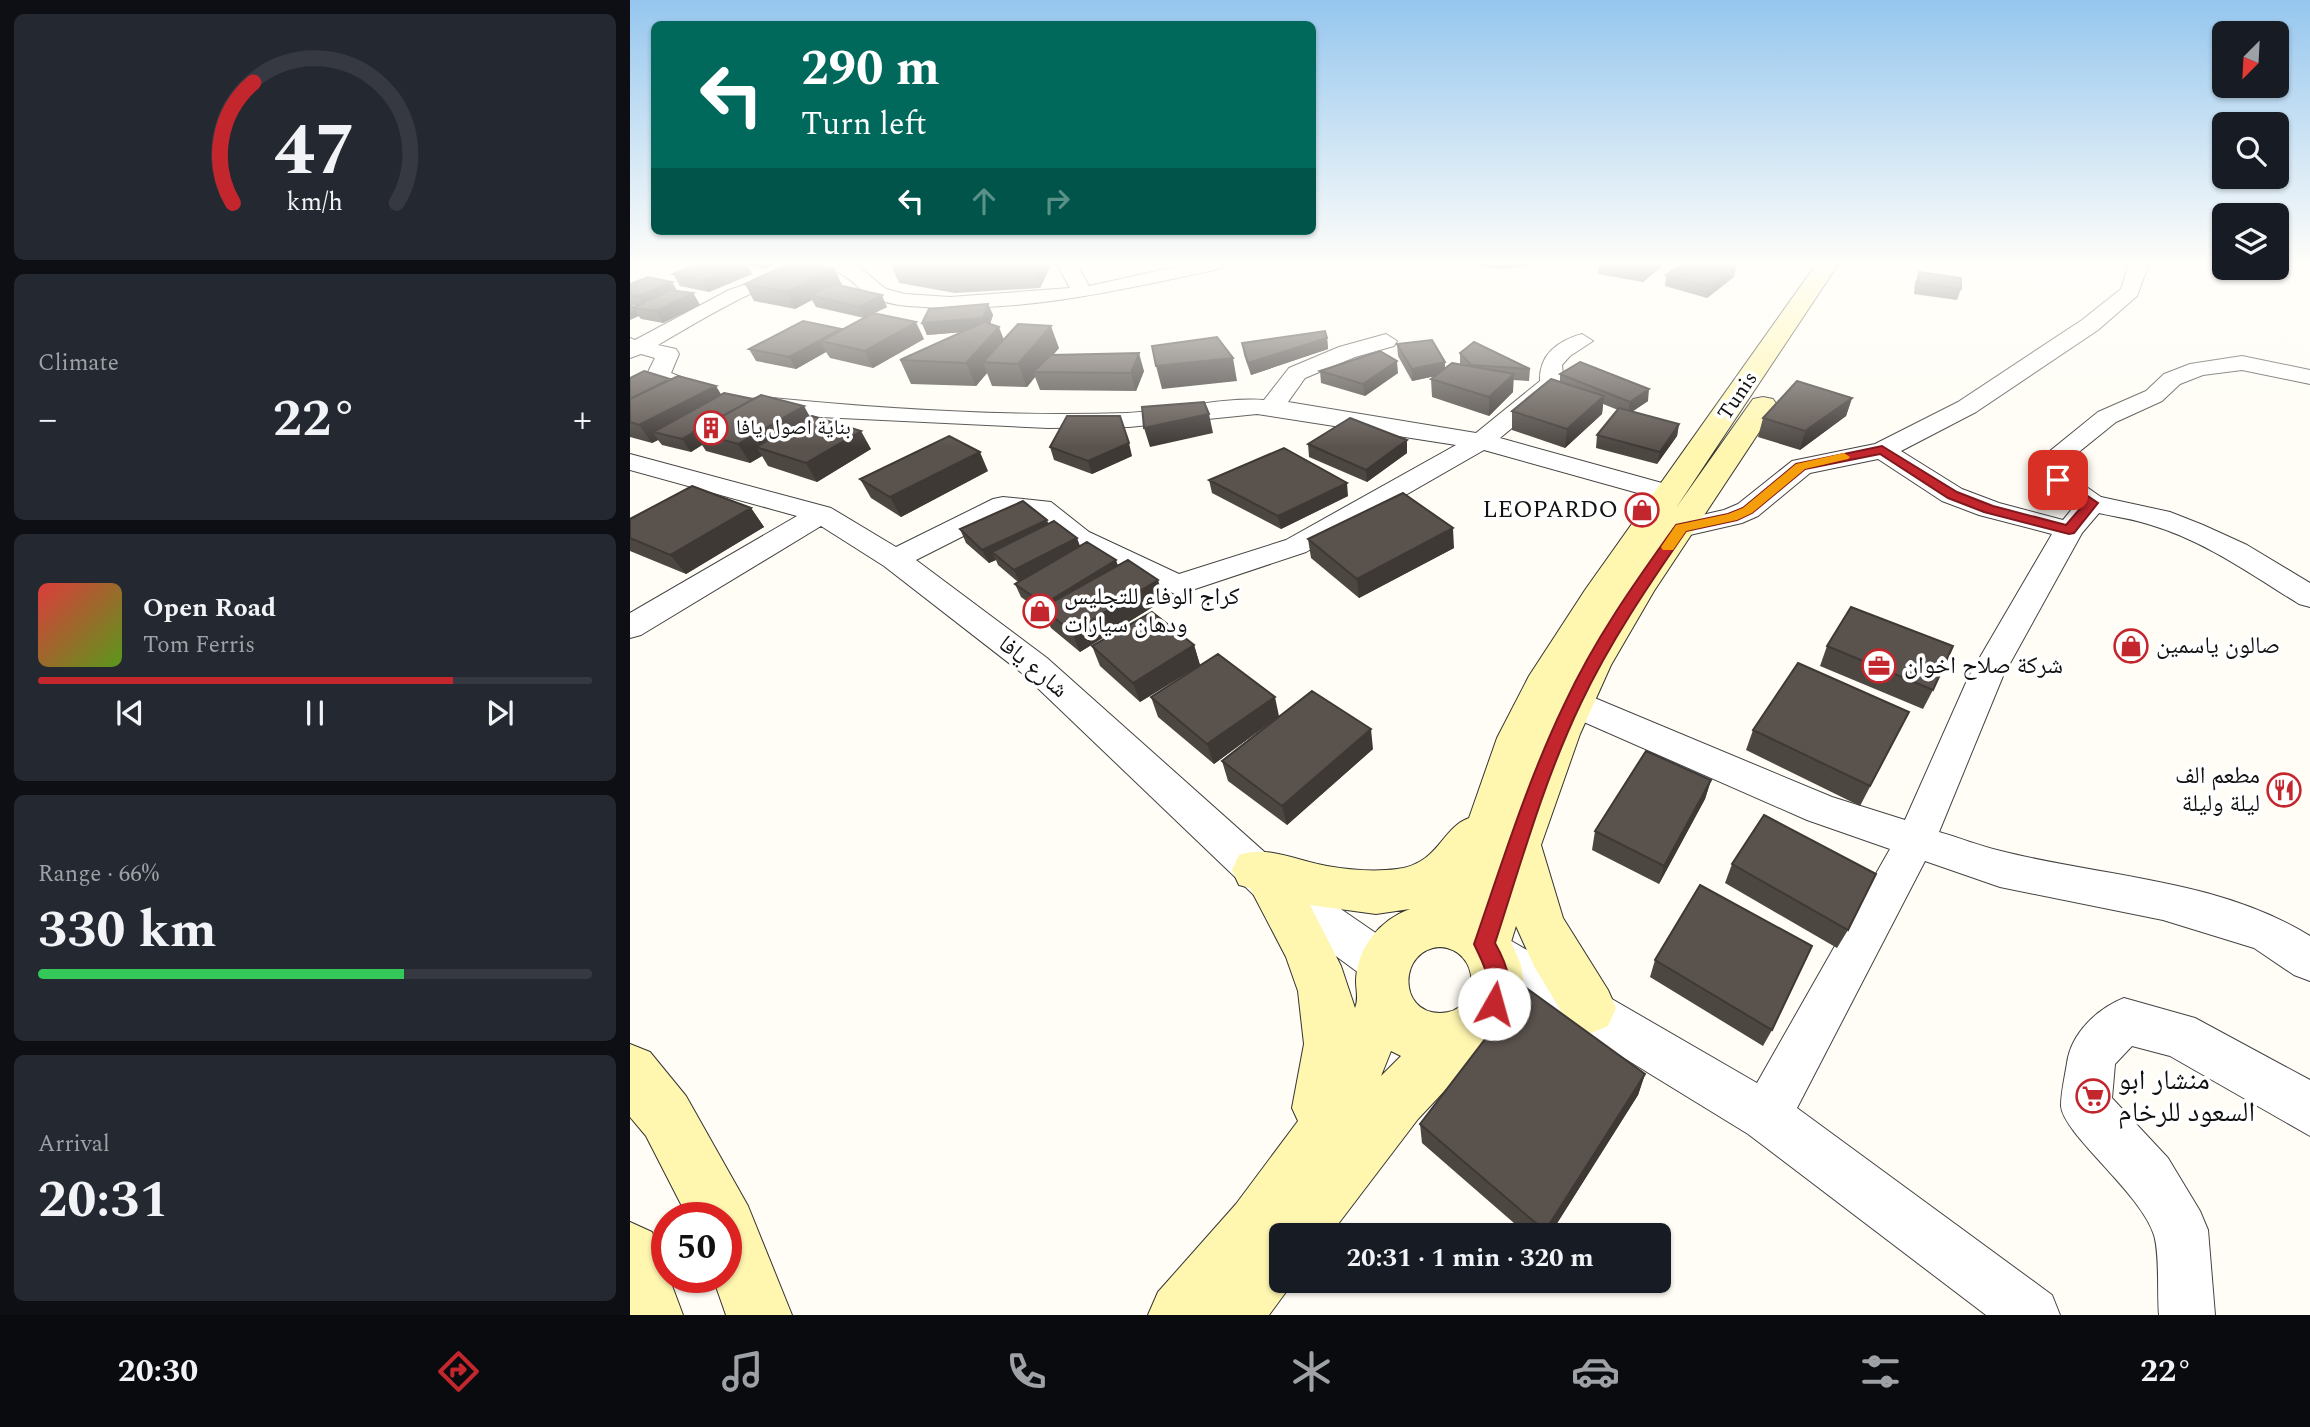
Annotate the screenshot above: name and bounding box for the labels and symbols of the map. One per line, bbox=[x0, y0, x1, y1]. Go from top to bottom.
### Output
north arrow bbox=[2212, 21, 2289, 98]
street label: Tunis bbox=[1710, 365, 1766, 427]
building icon: بناية اصول يافا bbox=[692, 409, 730, 447]
place label: بناية اصول يافا bbox=[736, 412, 851, 444]
pin bbox=[2028, 450, 2088, 510]
shop icon: LEOPARDO bbox=[1623, 491, 1661, 529]
place label: LEOPARDO bbox=[1483, 492, 1618, 528]
place label: كراج الوفاء للتجليس ودهان سيارات bbox=[1064, 579, 1240, 643]
shop icon: كراج الوفاء للتجليس ودهان سيارات bbox=[1021, 592, 1059, 630]
street label: شارع يافا bbox=[990, 627, 1076, 707]
shop icon: صالون ياسمين bbox=[2112, 627, 2150, 665]
place label: صالون ياسمين bbox=[2156, 628, 2280, 664]
office icon: شركة صلاح اخوان bbox=[1860, 647, 1898, 685]
place label: شركة صلاح اخوان bbox=[1904, 648, 2063, 684]
place label: مطعم الف ليلة وليلة bbox=[2175, 758, 2260, 822]
restaurant icon: مطعم الف ليلة وليلة bbox=[2265, 771, 2303, 809]
position arrow bbox=[1457, 967, 1531, 1041]
place label: منشار ابو السعود للرخام bbox=[2118, 1059, 2255, 1134]
supermarket icon: منشار ابو السعود للرخام bbox=[2074, 1077, 2112, 1115]
speed limit sign: 50 bbox=[651, 1202, 742, 1293]

